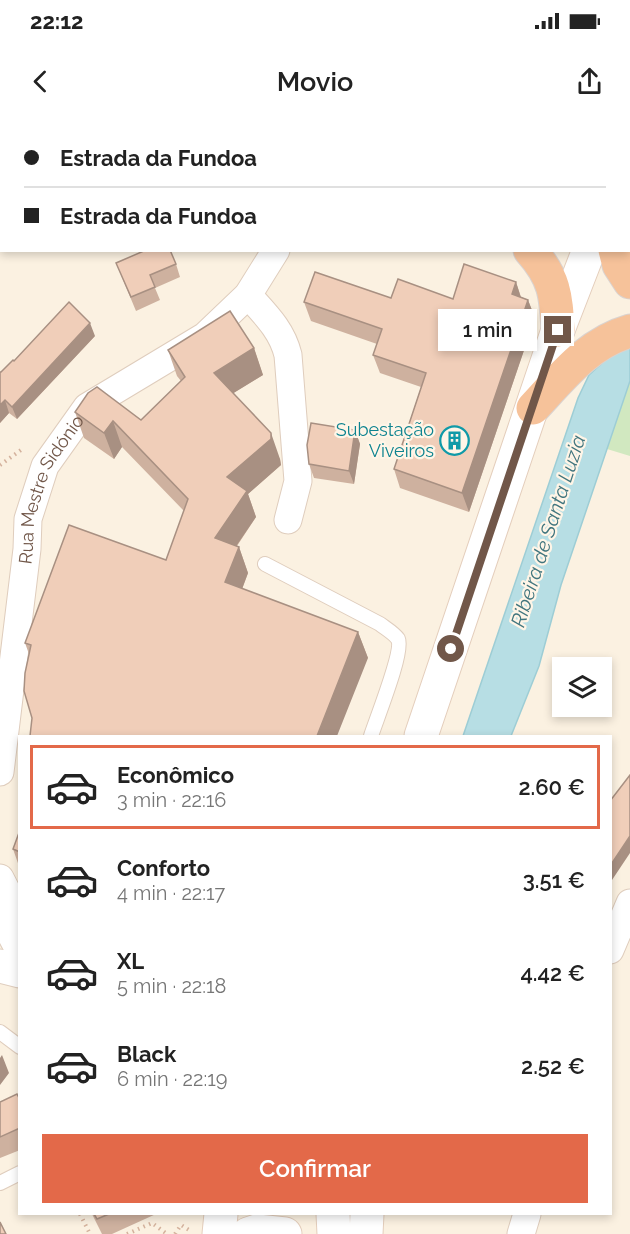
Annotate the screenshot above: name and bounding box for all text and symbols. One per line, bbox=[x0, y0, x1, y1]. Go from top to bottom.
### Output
text: 22:12 bbox=[30, 8, 84, 34]
icon: back bbox=[24, 65, 57, 98]
icon: share bbox=[573, 65, 606, 98]
text: Movio bbox=[277, 66, 353, 97]
text: Estrada da Fundoa bbox=[60, 145, 257, 171]
text: Estrada da Fundoa bbox=[60, 203, 257, 229]
callout: 1 min bbox=[438, 309, 537, 351]
route end bbox=[544, 316, 571, 343]
text: 1 min bbox=[463, 318, 512, 342]
street label: Rua Mestre Sidónio bbox=[14, 410, 88, 565]
place label: Subestação Viveiros bbox=[336, 419, 434, 461]
building icon: Subestação Viveiros bbox=[439, 424, 471, 456]
water label: Ribeira de Santa Luzia bbox=[506, 432, 590, 630]
route start bbox=[437, 635, 464, 662]
map controls bbox=[552, 657, 612, 717]
button: layers bbox=[552, 657, 612, 717]
icon: car bbox=[45, 760, 99, 814]
text: Econômico bbox=[117, 762, 234, 788]
text: 2.60 € bbox=[518, 774, 585, 800]
text: 3 min · 22:16 bbox=[117, 788, 226, 812]
icon: car bbox=[45, 853, 99, 907]
text: Conforto bbox=[117, 855, 210, 881]
text: 3.51 € bbox=[523, 867, 585, 893]
text: 4 min · 22:17 bbox=[117, 881, 225, 905]
icon: car bbox=[45, 946, 99, 1000]
text: XL bbox=[117, 948, 144, 974]
text: 4.42 € bbox=[520, 960, 585, 986]
text: 5 min · 22:18 bbox=[117, 974, 226, 998]
icon: car bbox=[45, 1039, 99, 1093]
text: Black bbox=[117, 1041, 176, 1067]
text: 2.52 € bbox=[521, 1053, 585, 1079]
text: 6 min · 22:19 bbox=[117, 1067, 227, 1091]
button: Confirmar bbox=[42, 1134, 588, 1203]

